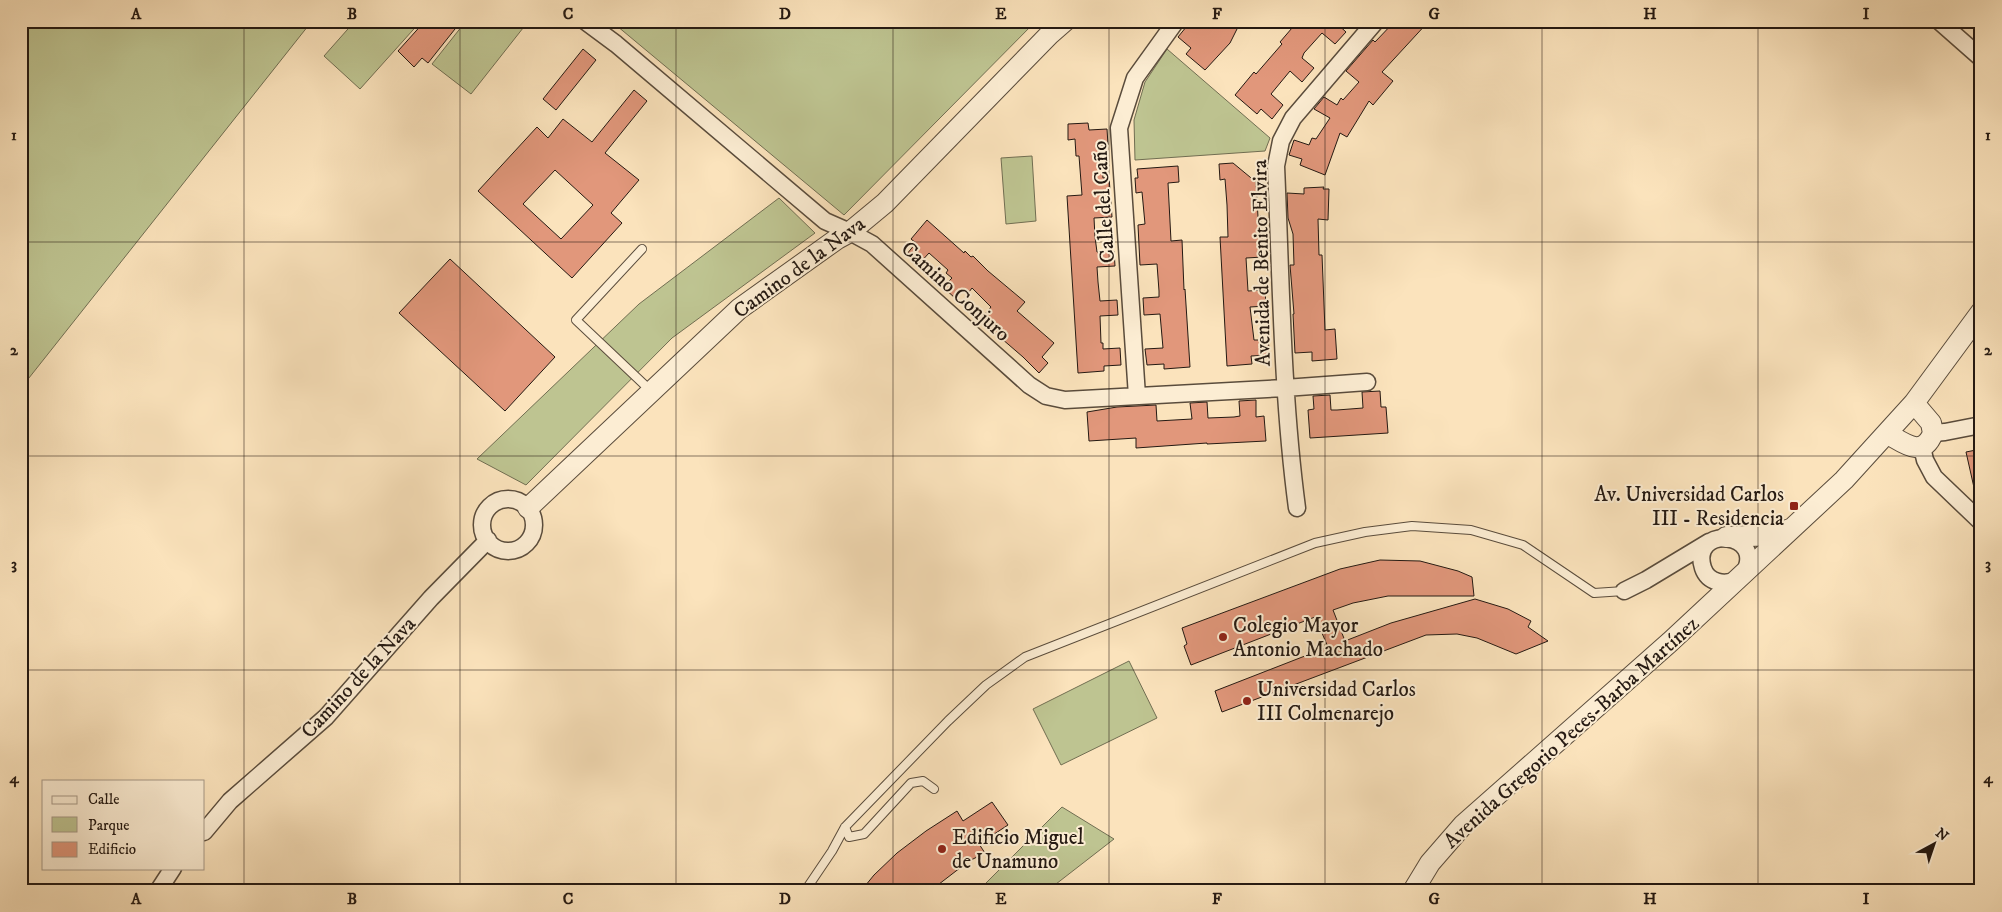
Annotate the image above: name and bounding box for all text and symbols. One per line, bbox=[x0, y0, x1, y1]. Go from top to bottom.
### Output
text: A bbox=[130, 4, 142, 24]
text: B bbox=[347, 4, 357, 24]
text: C bbox=[563, 4, 573, 24]
text: D bbox=[779, 4, 791, 24]
text: E bbox=[995, 4, 1007, 24]
text: F bbox=[1212, 4, 1222, 24]
text: G bbox=[1428, 4, 1440, 24]
text: H bbox=[1643, 4, 1657, 24]
text: I bbox=[1863, 4, 1870, 24]
text: 1 bbox=[11, 125, 17, 145]
text: 1 bbox=[1985, 125, 1991, 145]
street label: Calle del Caño bbox=[1087, 140, 1121, 264]
street label: Avenida de Benito Elvira bbox=[1247, 159, 1277, 367]
street label: Camino de la Nava bbox=[728, 211, 871, 324]
street label: Camino Conjuro bbox=[895, 236, 1015, 348]
text: 2 bbox=[10, 340, 19, 360]
text: 2 bbox=[1984, 340, 1993, 360]
place label: Av. Universidad Carlos III - Residencia bbox=[1594, 482, 1784, 532]
marker: Av. Universidad Carlos III - Residencia bbox=[1788, 500, 1800, 512]
text: 3 bbox=[11, 554, 17, 574]
text: 3 bbox=[1985, 554, 1991, 574]
street label: Camino de la Nava bbox=[296, 611, 422, 744]
street label: Avenida Gregorio Peces-Barba Martínez bbox=[1439, 611, 1705, 854]
place label: Colegio Mayor Antonio Machado bbox=[1233, 613, 1383, 663]
marker: Colegio Mayor Antonio Machado bbox=[1217, 631, 1229, 643]
place label: Universidad Carlos III Colmenarejo bbox=[1257, 677, 1416, 727]
marker: Universidad Carlos III Colmenarejo bbox=[1241, 695, 1253, 707]
text: 4 bbox=[8, 768, 19, 788]
text: 4 bbox=[1982, 768, 1993, 788]
legend bbox=[42, 780, 205, 870]
text: Calle bbox=[88, 790, 120, 809]
text: Parque bbox=[88, 816, 129, 835]
north arrow bbox=[1910, 820, 1960, 870]
text: N bbox=[1932, 824, 1952, 846]
place label: Edificio Miguel de Unamuno bbox=[952, 825, 1084, 875]
text: Edificio bbox=[88, 840, 136, 859]
marker: Edificio Miguel de Unamuno bbox=[936, 843, 948, 855]
text: A bbox=[130, 889, 142, 909]
text: B bbox=[347, 889, 357, 909]
text: C bbox=[563, 889, 573, 909]
text: D bbox=[779, 889, 791, 909]
text: E bbox=[995, 889, 1007, 909]
text: F bbox=[1212, 889, 1222, 909]
text: G bbox=[1428, 889, 1440, 909]
text: H bbox=[1643, 889, 1657, 909]
text: I bbox=[1863, 889, 1870, 909]

